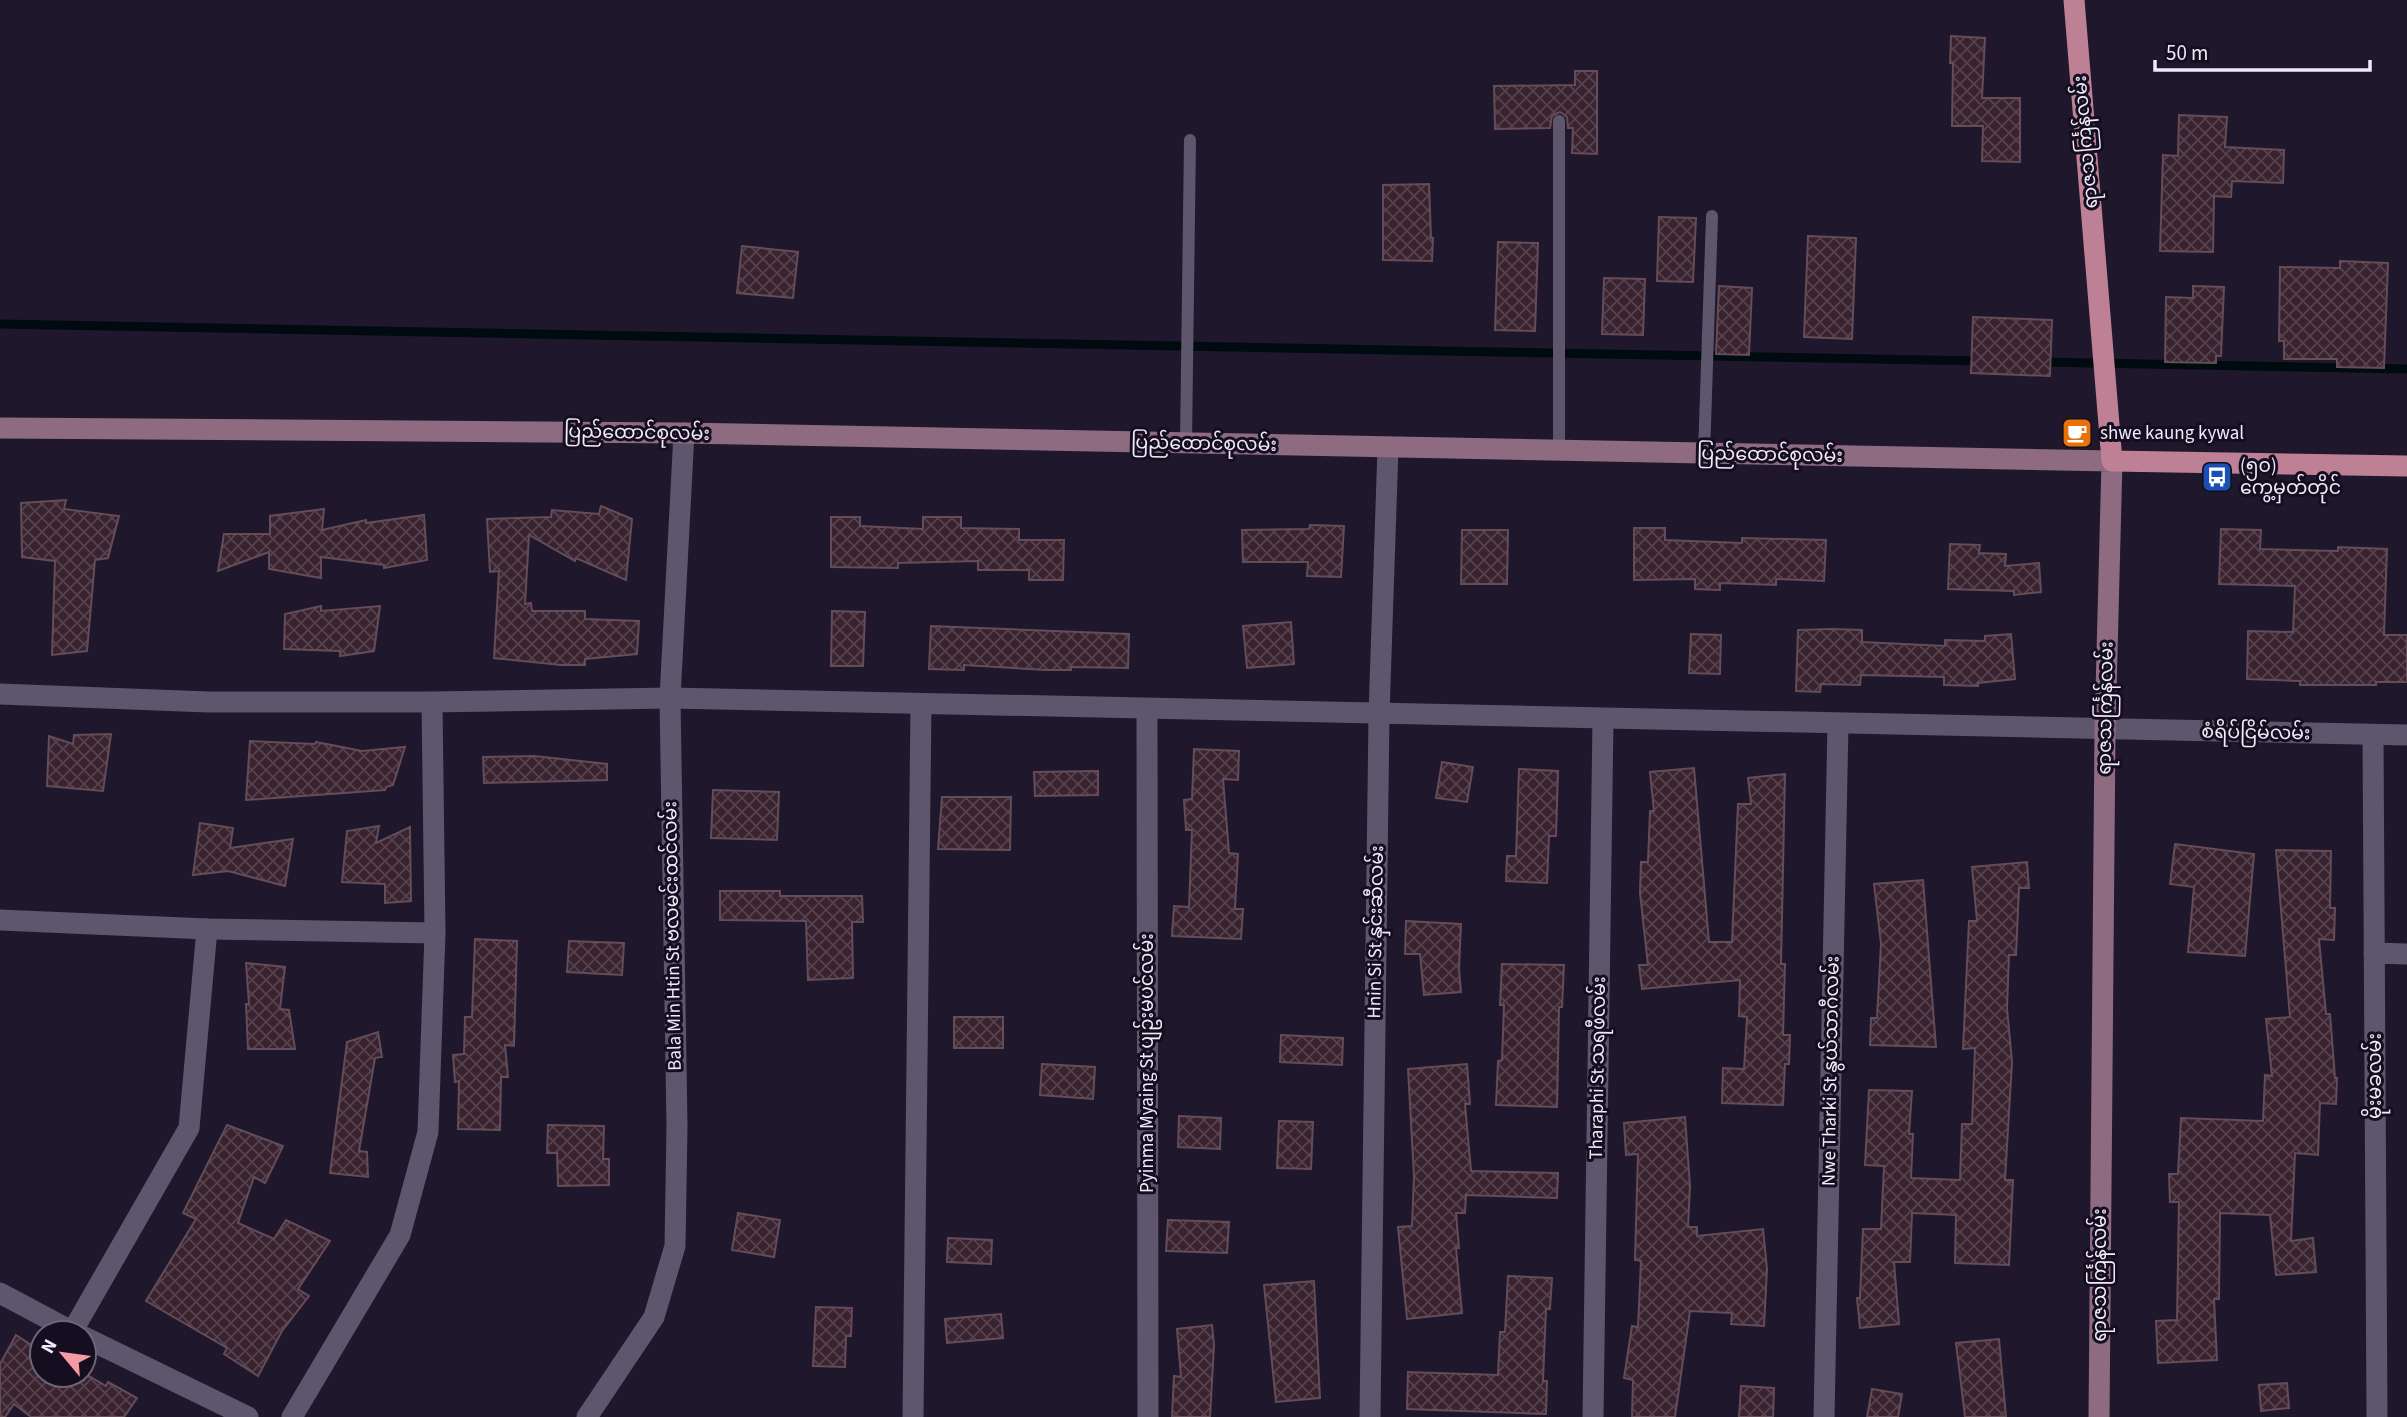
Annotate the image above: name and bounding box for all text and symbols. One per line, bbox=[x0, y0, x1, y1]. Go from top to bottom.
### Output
scale bar bbox=[2155, 28, 2370, 72]
text: 50 m bbox=[2166, 38, 2208, 68]
street label: ရာဇသင်္ကြန်လမ်း bbox=[2065, 74, 2106, 210]
street label: ပြည်ထောင်စုလမ်း bbox=[564, 416, 710, 450]
cafe icon: shwe kaung kywal bbox=[2060, 416, 2094, 450]
place label: shwe kaung kywal bbox=[2100, 420, 2244, 447]
street label: ပြည်ထောင်စုလမ်း bbox=[1131, 427, 1277, 461]
street label: ပြည်ထောင်စုလမ်း bbox=[1697, 438, 1843, 472]
place label: (၅၀) ကွေ့မှတ်တိုင် bbox=[2240, 453, 2341, 504]
bus stop icon: (၅၀) ကွေ့မှတ်တိုင် bbox=[2200, 460, 2234, 494]
street label: ရာဇသင်္ကြန်လမ်း bbox=[2089, 641, 2122, 775]
street label: စံရိပ်ငြိမ်လမ်း bbox=[2201, 717, 2311, 748]
street label: Bala Min Htin St ဗလမင်းထင်လမ်း bbox=[655, 801, 689, 1071]
street label: Hnin Si St နှင်းဆီလမ်း bbox=[1359, 845, 1393, 1019]
street label: Pyinma Myaing St ပျဥ်းမပင်လမ်း bbox=[1132, 933, 1162, 1193]
street label: Nwe Tharki St နွယ်သာဂီလမ်း bbox=[1813, 955, 1848, 1187]
street label: Tharaphi St သရဖီလမ်း bbox=[1581, 976, 1614, 1160]
street label: မိုးမခလမ်း bbox=[2360, 1033, 2391, 1119]
street label: ရာဇသင်္ကြန်လမ်း bbox=[2085, 1208, 2115, 1342]
north arrow bbox=[28, 1319, 98, 1389]
text: N bbox=[35, 1334, 64, 1359]

